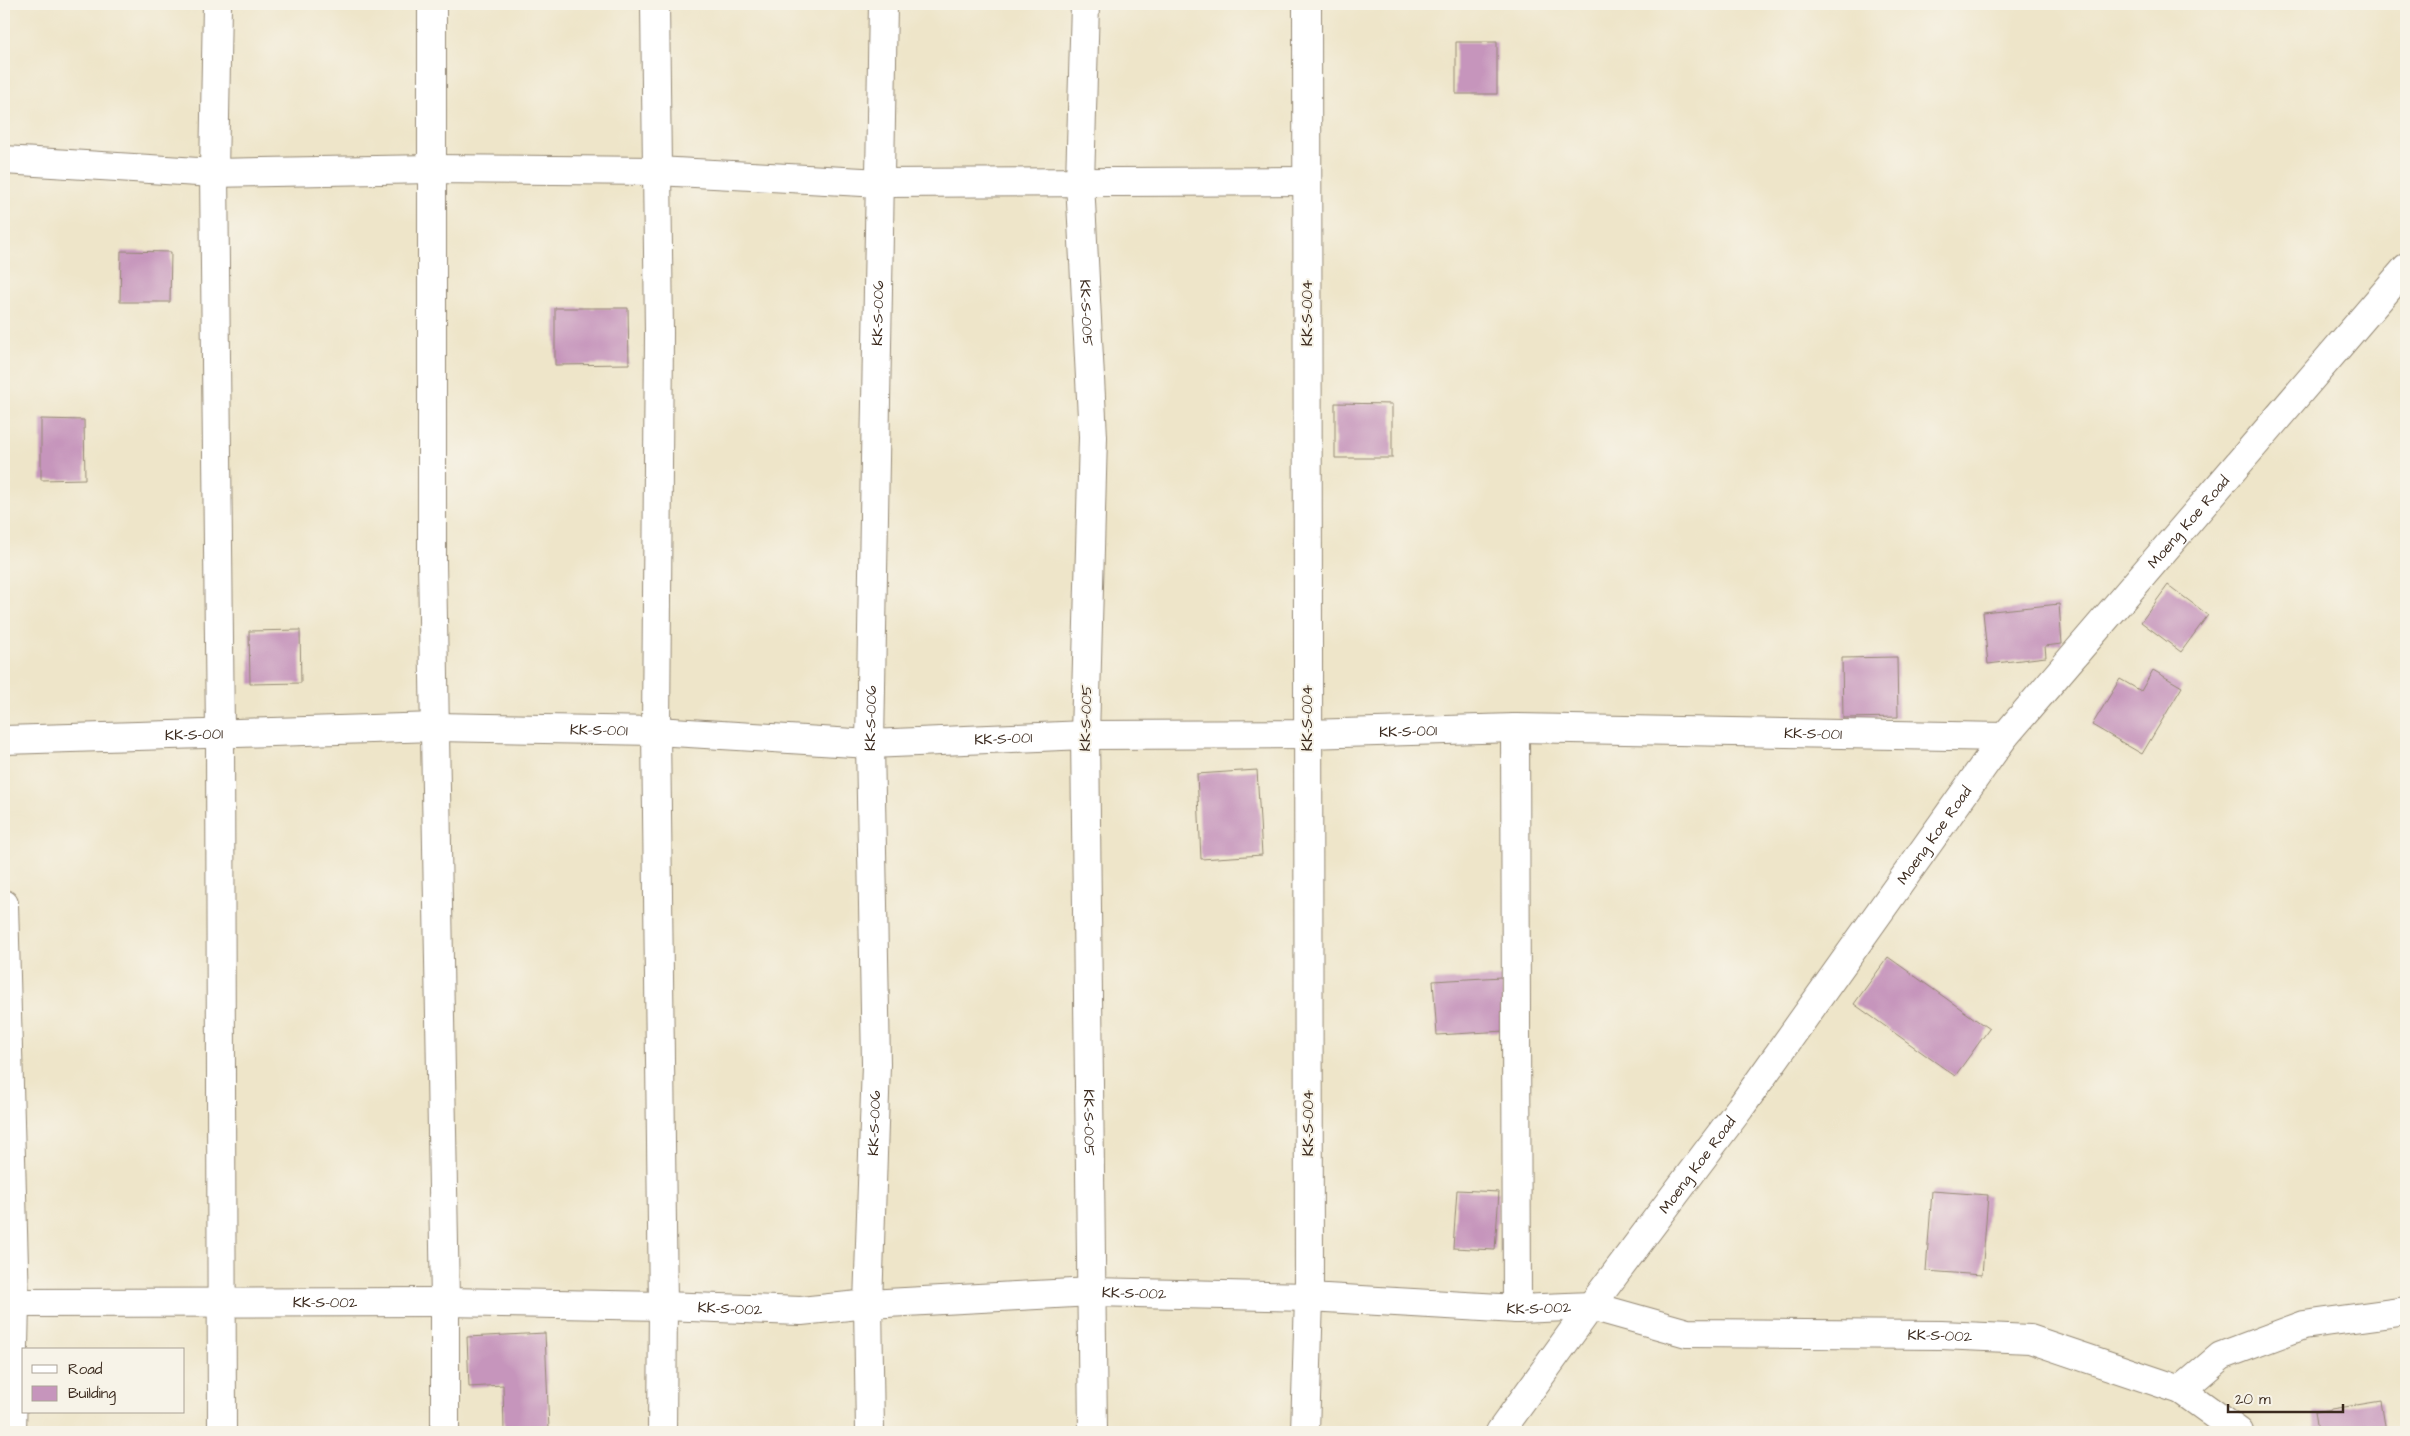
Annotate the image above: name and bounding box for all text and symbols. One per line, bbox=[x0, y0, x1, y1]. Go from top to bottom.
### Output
street label: KK-S-005 bbox=[1074, 279, 1099, 347]
street label: KK-S-006 bbox=[866, 280, 889, 346]
street label: KK-S-004 bbox=[1297, 280, 1318, 346]
street label: Moeng Koe Road bbox=[2143, 471, 2234, 573]
street label: KK-S-005 bbox=[1075, 684, 1097, 752]
street label: KK-S-006 bbox=[859, 685, 882, 751]
street label: KK-S-004 bbox=[1297, 685, 1318, 751]
street label: KK-S-001 bbox=[570, 719, 628, 741]
street label: KK-S-001 bbox=[1379, 720, 1438, 742]
street label: KK-S-001 bbox=[1784, 722, 1842, 745]
street label: KK-S-001 bbox=[165, 723, 223, 746]
street label: KK-S-001 bbox=[974, 727, 1033, 750]
street label: Moeng Koe Road bbox=[1892, 781, 1977, 889]
street label: KK-S-006 bbox=[862, 1089, 886, 1156]
street label: KK-S-005 bbox=[1079, 1089, 1100, 1156]
street label: KK-S-004 bbox=[1298, 1090, 1319, 1156]
street label: Moeng Koe Road bbox=[1654, 1112, 1741, 1218]
street label: KK-S-002 bbox=[1102, 1282, 1167, 1304]
street label: KK-S-002 bbox=[293, 1292, 358, 1313]
street label: KK-S-002 bbox=[1506, 1296, 1572, 1320]
street label: KK-S-002 bbox=[697, 1297, 763, 1320]
street label: KK-S-002 bbox=[1908, 1324, 1973, 1347]
legend bbox=[22, 1348, 185, 1414]
text: Road bbox=[68, 1359, 103, 1380]
scale bar bbox=[2228, 1381, 2342, 1413]
text: Building bbox=[68, 1383, 116, 1405]
text: 20 m bbox=[2235, 1389, 2271, 1410]

